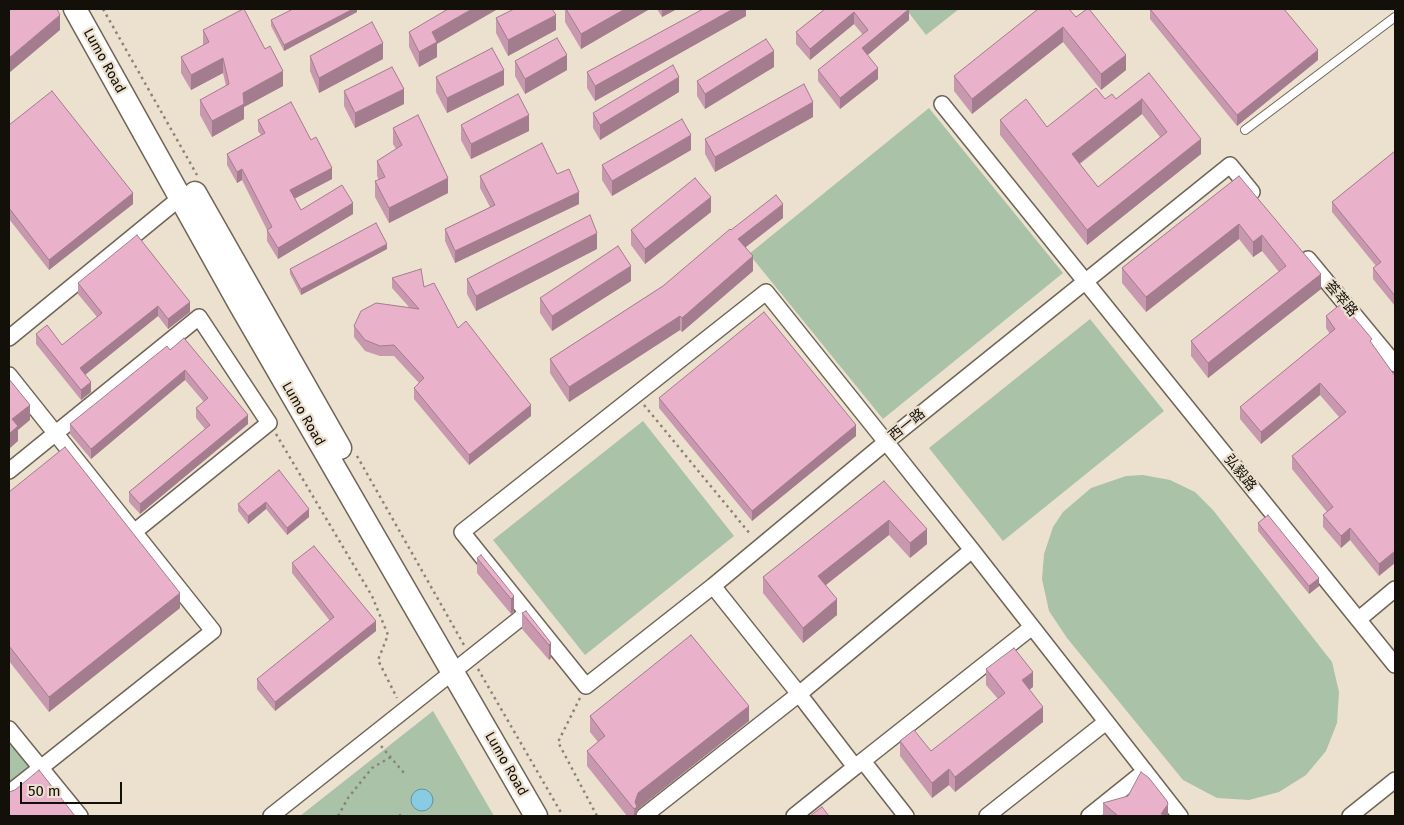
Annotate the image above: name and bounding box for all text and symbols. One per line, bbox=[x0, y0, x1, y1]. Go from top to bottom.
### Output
street label: Lumo Road bbox=[79, 26, 129, 96]
street label: 荟萃路 bbox=[1321, 278, 1361, 320]
street label: Lumo Road bbox=[278, 379, 328, 449]
street label: 西一路 bbox=[885, 405, 929, 445]
street label: 弘毅路 bbox=[1220, 451, 1260, 495]
street label: Lumo Road bbox=[481, 729, 531, 799]
scale bar bbox=[22, 772, 125, 804]
text: 50 m bbox=[28, 782, 61, 800]

